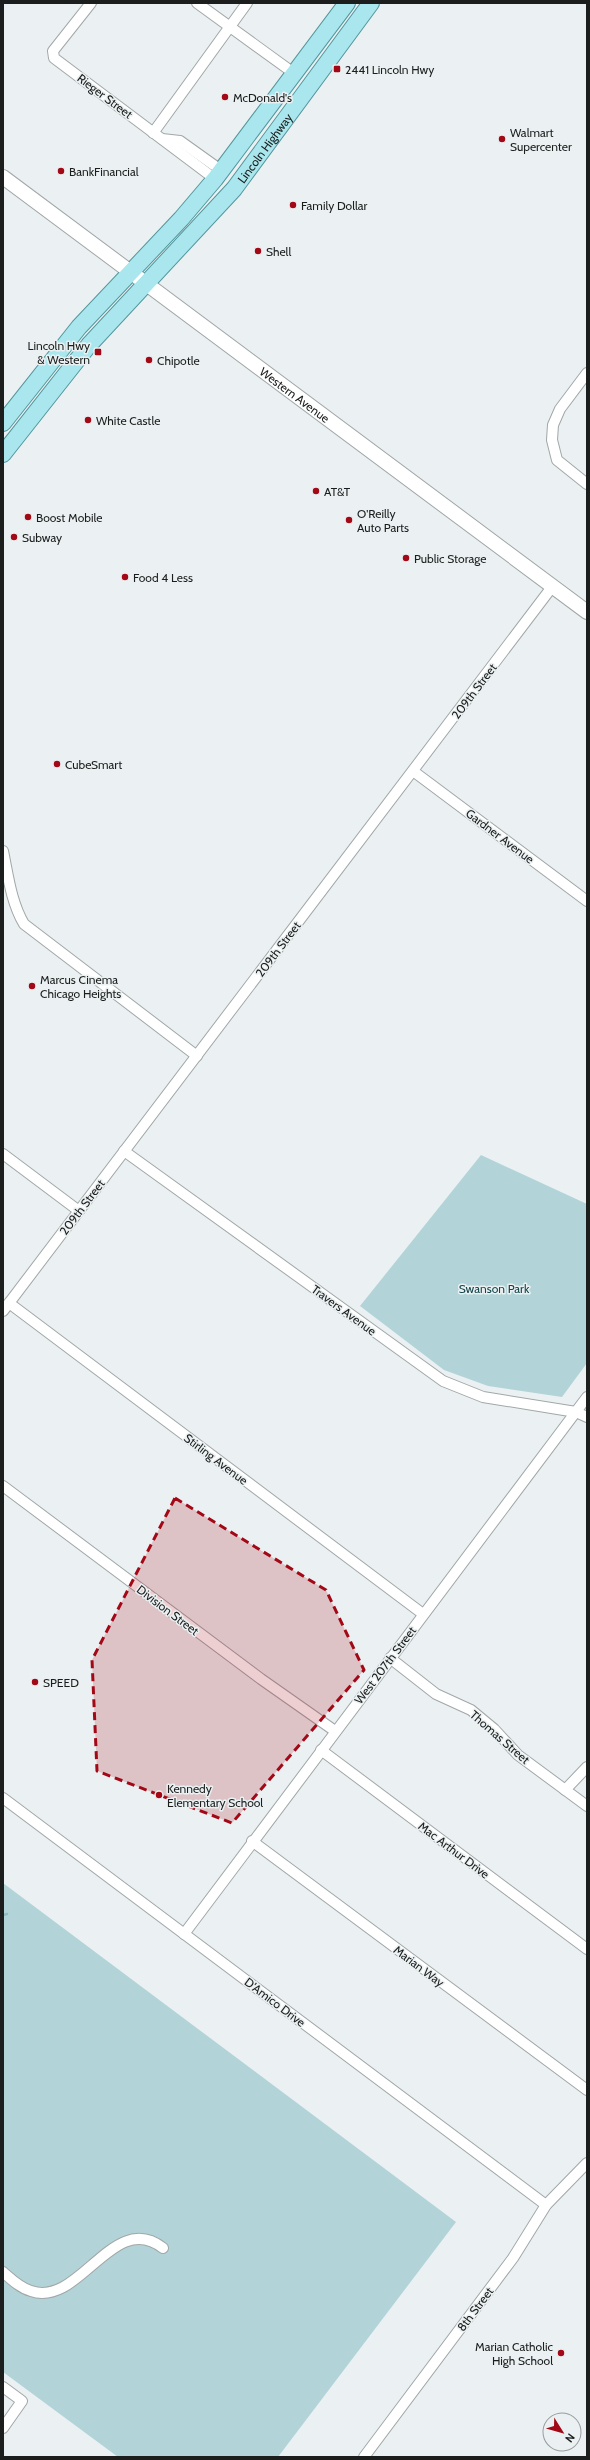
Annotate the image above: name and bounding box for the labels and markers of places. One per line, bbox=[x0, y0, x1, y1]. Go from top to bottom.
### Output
place label: 2441 Lincoln Hwy bbox=[345, 62, 434, 77]
marker: 2441 Lincoln Hwy bbox=[332, 64, 342, 74]
place label: McDonald's bbox=[233, 90, 292, 105]
marker: McDonald's bbox=[220, 92, 230, 102]
place label: Walmart Supercenter bbox=[510, 125, 572, 154]
marker: Walmart Supercenter bbox=[497, 134, 507, 144]
place label: BankFinancial bbox=[69, 164, 139, 179]
marker: BankFinancial bbox=[56, 166, 66, 176]
place label: Family Dollar bbox=[301, 198, 368, 213]
marker: Family Dollar bbox=[288, 200, 298, 210]
place label: Shell bbox=[266, 244, 291, 259]
marker: Shell bbox=[253, 246, 263, 256]
place label: Lincoln Hwy & Western bbox=[27, 338, 90, 367]
marker: Lincoln Hwy & Western bbox=[93, 347, 103, 357]
place label: Chipotle bbox=[157, 353, 200, 368]
marker: Chipotle bbox=[144, 355, 154, 365]
place label: White Castle bbox=[96, 413, 160, 428]
marker: White Castle bbox=[83, 415, 93, 425]
place label: AT&T bbox=[324, 484, 351, 499]
marker: AT&T bbox=[311, 486, 321, 496]
place label: O'Reilly Auto Parts bbox=[357, 506, 409, 535]
place label: Boost Mobile bbox=[36, 510, 102, 525]
marker: Boost Mobile bbox=[23, 512, 33, 522]
marker: O'Reilly Auto Parts bbox=[344, 515, 354, 525]
place label: Subway bbox=[22, 530, 62, 545]
marker: Subway bbox=[9, 532, 19, 542]
place label: Public Storage bbox=[414, 551, 486, 566]
marker: Public Storage bbox=[401, 553, 411, 563]
place label: Food 4 Less bbox=[133, 570, 193, 585]
marker: Food 4 Less bbox=[120, 572, 130, 582]
place label: CubeSmart bbox=[65, 757, 122, 772]
marker: CubeSmart bbox=[52, 759, 62, 769]
place label: Marcus Cinema Chicago Heights bbox=[40, 972, 121, 1001]
marker: Marcus Cinema Chicago Heights bbox=[27, 981, 37, 991]
place label: SPEED bbox=[43, 1675, 79, 1690]
marker: SPEED bbox=[30, 1677, 40, 1687]
place label: Kennedy Elementary School bbox=[167, 1781, 263, 1810]
marker: Kennedy Elementary School bbox=[154, 1790, 164, 1800]
place label: Marian Catholic High School bbox=[475, 2339, 554, 2368]
marker: Marian Catholic High School bbox=[556, 2348, 566, 2358]

